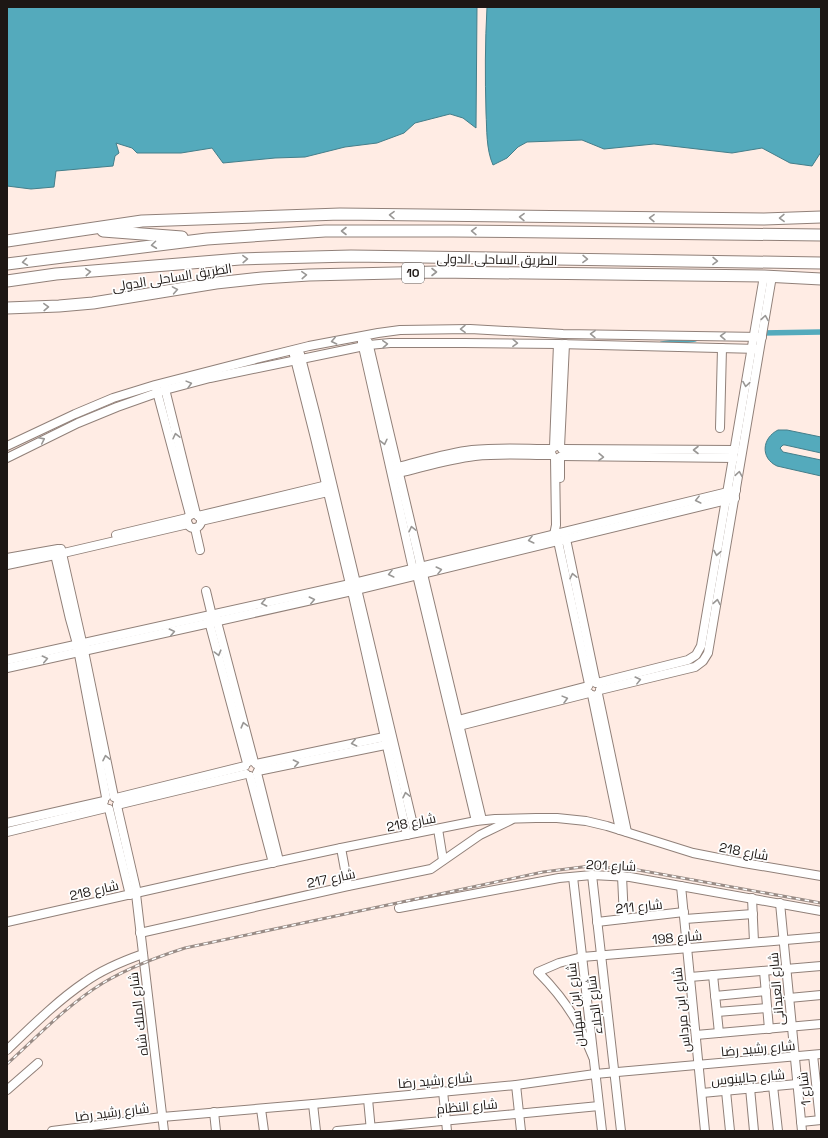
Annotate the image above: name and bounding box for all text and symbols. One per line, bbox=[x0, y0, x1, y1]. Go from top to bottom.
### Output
one-way arrow bbox=[389, 211, 395, 219]
one-way arrow bbox=[519, 213, 525, 221]
one-way arrow bbox=[649, 214, 655, 222]
one-way arrow bbox=[779, 214, 785, 223]
one-way arrow bbox=[341, 227, 347, 235]
one-way arrow bbox=[471, 227, 477, 235]
one-way arrow bbox=[151, 241, 157, 250]
street label: الطريق الساحلى الدولى bbox=[436, 250, 558, 269]
one-way arrow bbox=[242, 255, 248, 263]
one-way arrow bbox=[582, 255, 588, 263]
one-way arrow bbox=[22, 257, 28, 266]
one-way arrow bbox=[712, 257, 718, 265]
street label: الطريق الساحلى الدولى bbox=[111, 260, 233, 295]
road number: 10 bbox=[402, 263, 424, 283]
one-way arrow bbox=[84, 267, 91, 276]
one-way arrow bbox=[431, 268, 437, 276]
one-way arrow bbox=[301, 271, 307, 280]
one-way arrow bbox=[172, 286, 178, 295]
one-way arrow bbox=[43, 302, 49, 311]
one-way arrow bbox=[760, 315, 769, 321]
one-way arrow bbox=[460, 325, 466, 333]
one-way arrow bbox=[590, 330, 596, 338]
one-way arrow bbox=[720, 332, 726, 340]
one-way arrow bbox=[331, 337, 337, 345]
one-way arrow bbox=[382, 339, 388, 348]
one-way arrow bbox=[512, 339, 518, 347]
one-way arrow bbox=[186, 380, 192, 388]
one-way arrow bbox=[742, 380, 751, 387]
one-way arrow bbox=[172, 432, 181, 439]
one-way arrow bbox=[37, 437, 45, 445]
one-way arrow bbox=[380, 439, 388, 445]
one-way arrow bbox=[693, 446, 699, 454]
one-way arrow bbox=[598, 453, 604, 461]
one-way arrow bbox=[734, 471, 743, 477]
one-way arrow bbox=[695, 495, 701, 503]
one-way arrow bbox=[408, 526, 417, 533]
one-way arrow bbox=[528, 535, 535, 544]
one-way arrow bbox=[714, 550, 722, 556]
one-way arrow bbox=[436, 566, 442, 574]
one-way arrow bbox=[388, 569, 395, 578]
one-way arrow bbox=[570, 573, 578, 579]
one-way arrow bbox=[309, 596, 316, 604]
one-way arrow bbox=[261, 598, 268, 606]
one-way arrow bbox=[712, 599, 721, 605]
one-way arrow bbox=[169, 628, 175, 636]
one-way arrow bbox=[213, 650, 221, 656]
one-way arrow bbox=[42, 656, 48, 664]
one-way arrow bbox=[635, 677, 641, 685]
one-way arrow bbox=[561, 695, 568, 704]
one-way arrow bbox=[241, 721, 249, 728]
one-way arrow bbox=[350, 739, 357, 747]
one-way arrow bbox=[103, 755, 111, 762]
one-way arrow bbox=[293, 760, 299, 768]
one-way arrow bbox=[402, 792, 411, 799]
street label: شارع 218 bbox=[385, 809, 437, 836]
street label: شارع 218 bbox=[718, 839, 770, 864]
street label: شارع 201 bbox=[586, 856, 636, 875]
street label: شارع 217 bbox=[305, 865, 357, 892]
street label: شارع 218 bbox=[68, 877, 120, 904]
street label: شارع 211 bbox=[615, 896, 663, 917]
street label: شارع 198 bbox=[651, 927, 703, 948]
street label: شارع العبدانى bbox=[765, 952, 788, 1026]
street label: شارع ابن سهلان bbox=[563, 962, 588, 1048]
street label: شارع ابن مرداس bbox=[669, 966, 694, 1053]
street label: شارع الملك شاه bbox=[125, 971, 152, 1057]
street label: شارع الجلاء bbox=[582, 975, 607, 1035]
street label: شارع رشيد رضا bbox=[720, 1037, 796, 1060]
street label: شارع جالينوس bbox=[710, 1066, 786, 1089]
street label: شارع رشيد رضا bbox=[397, 1069, 473, 1092]
street label: شارع 1 bbox=[794, 1071, 815, 1107]
street label: شارع النظام bbox=[436, 1095, 498, 1119]
street label: شارع رشيد رضا bbox=[74, 1100, 150, 1125]

